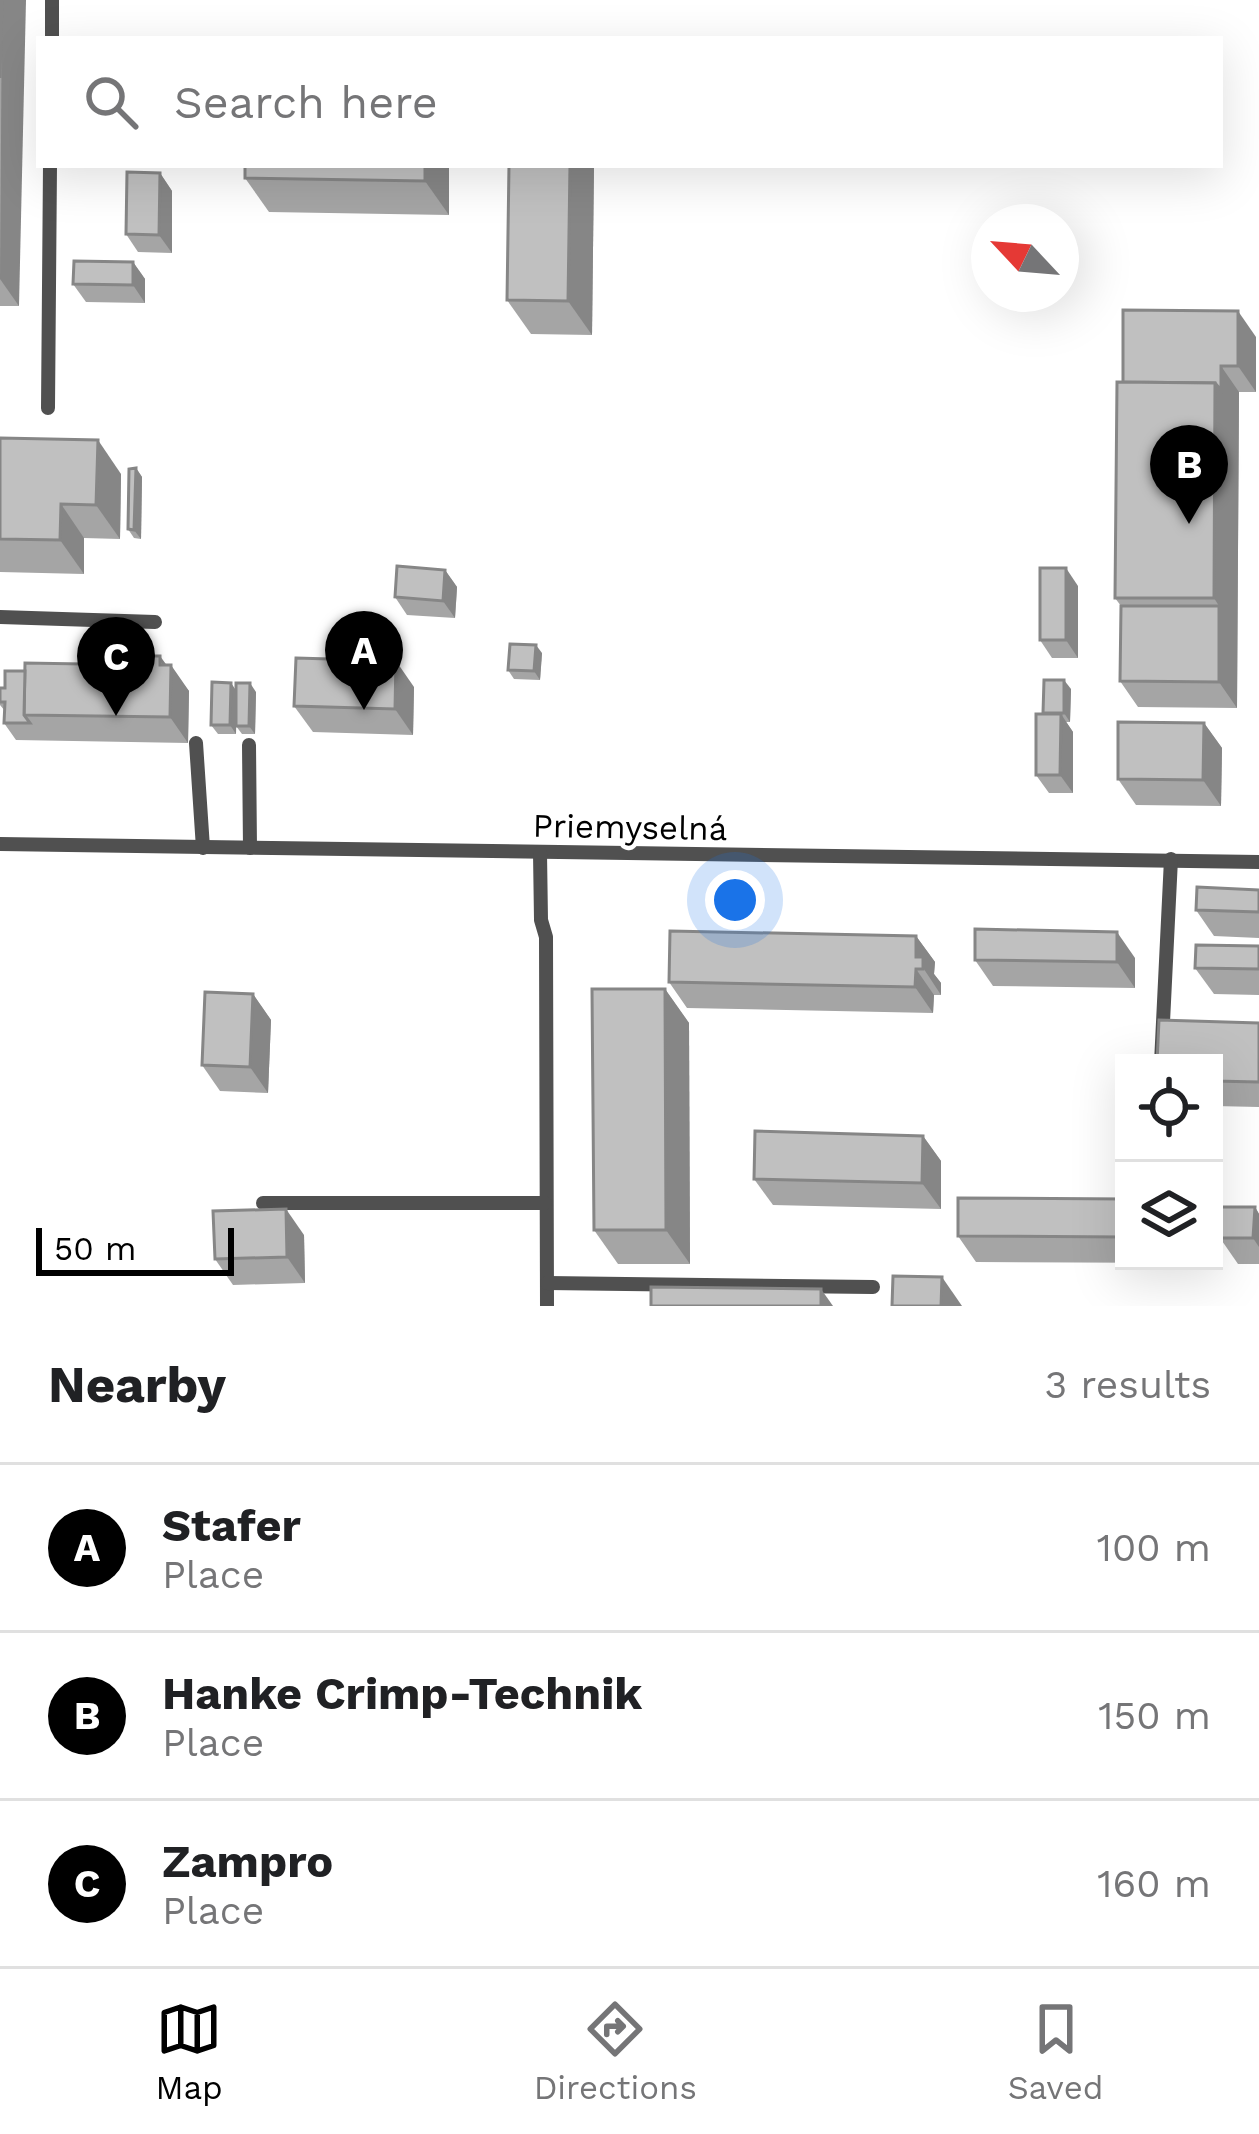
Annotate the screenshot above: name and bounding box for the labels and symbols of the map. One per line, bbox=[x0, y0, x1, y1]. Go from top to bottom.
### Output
north arrow bbox=[971, 204, 1079, 312]
pin: B bbox=[1150, 425, 1228, 524]
pin: A bbox=[325, 611, 403, 710]
pin: C bbox=[77, 617, 155, 716]
street label: Priemyselná bbox=[532, 806, 728, 848]
your location bbox=[705, 870, 765, 930]
scale bar bbox=[36, 1222, 234, 1275]

